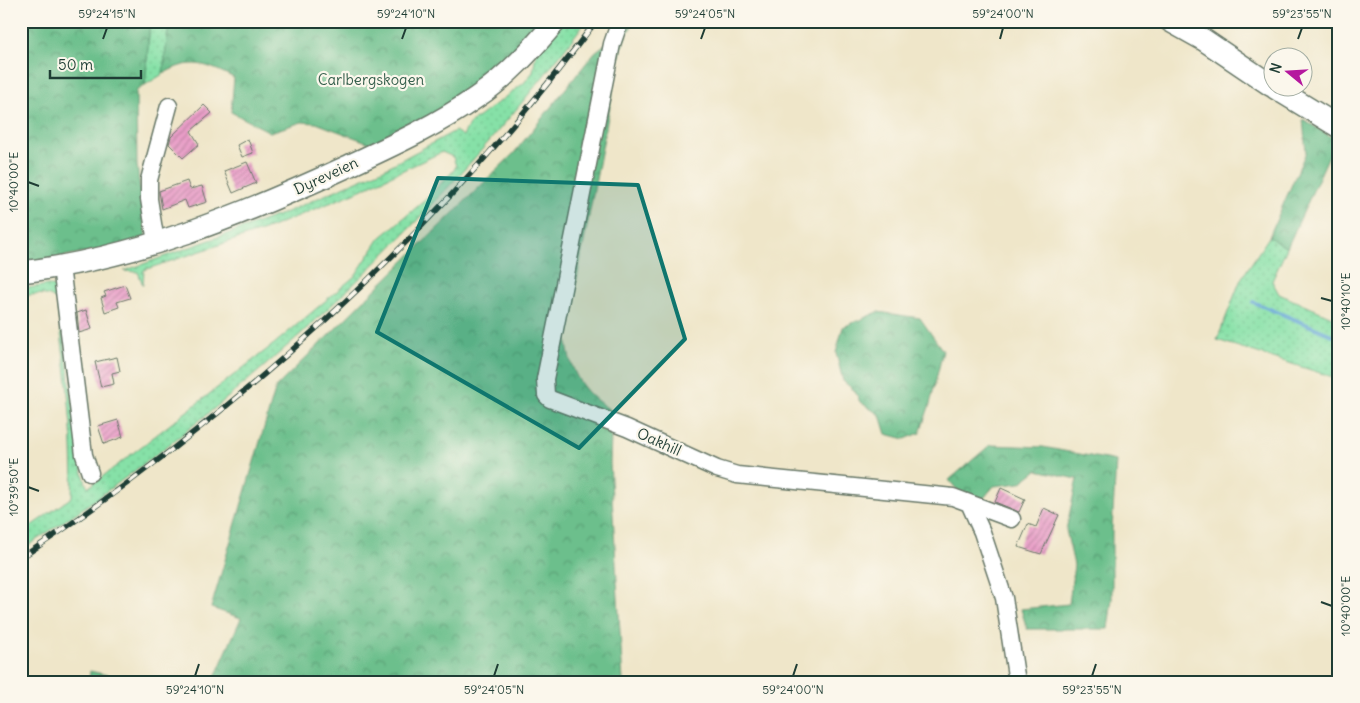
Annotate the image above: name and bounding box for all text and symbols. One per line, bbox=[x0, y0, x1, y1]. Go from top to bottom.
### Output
text: 59°24'15"N bbox=[78, 6, 136, 21]
text: 59°24'10"N bbox=[377, 6, 435, 21]
text: 59°24'05"N bbox=[675, 6, 735, 21]
text: 59°24'00"N bbox=[972, 6, 1034, 21]
text: 59°23'55"N bbox=[1272, 6, 1332, 21]
scale bar bbox=[50, 48, 141, 80]
north arrow bbox=[1262, 48, 1312, 98]
text: 50 m bbox=[58, 55, 93, 74]
text: N bbox=[1266, 61, 1286, 75]
park label: Carlbergskogen bbox=[318, 70, 425, 89]
text: 10°40'00"E bbox=[6, 152, 21, 212]
street label: Dyreveien bbox=[291, 152, 361, 199]
text: 10°40'10"E bbox=[1338, 272, 1353, 330]
street label: Oakhill bbox=[634, 423, 684, 460]
text: 10°39'50"E bbox=[6, 458, 21, 516]
text: 10°40'00"E bbox=[1338, 576, 1353, 636]
text: 59°24'10"N bbox=[166, 682, 224, 697]
text: 59°24'05"N bbox=[464, 682, 524, 697]
text: 59°24'00"N bbox=[762, 682, 824, 697]
text: 59°23'55"N bbox=[1062, 682, 1122, 697]

